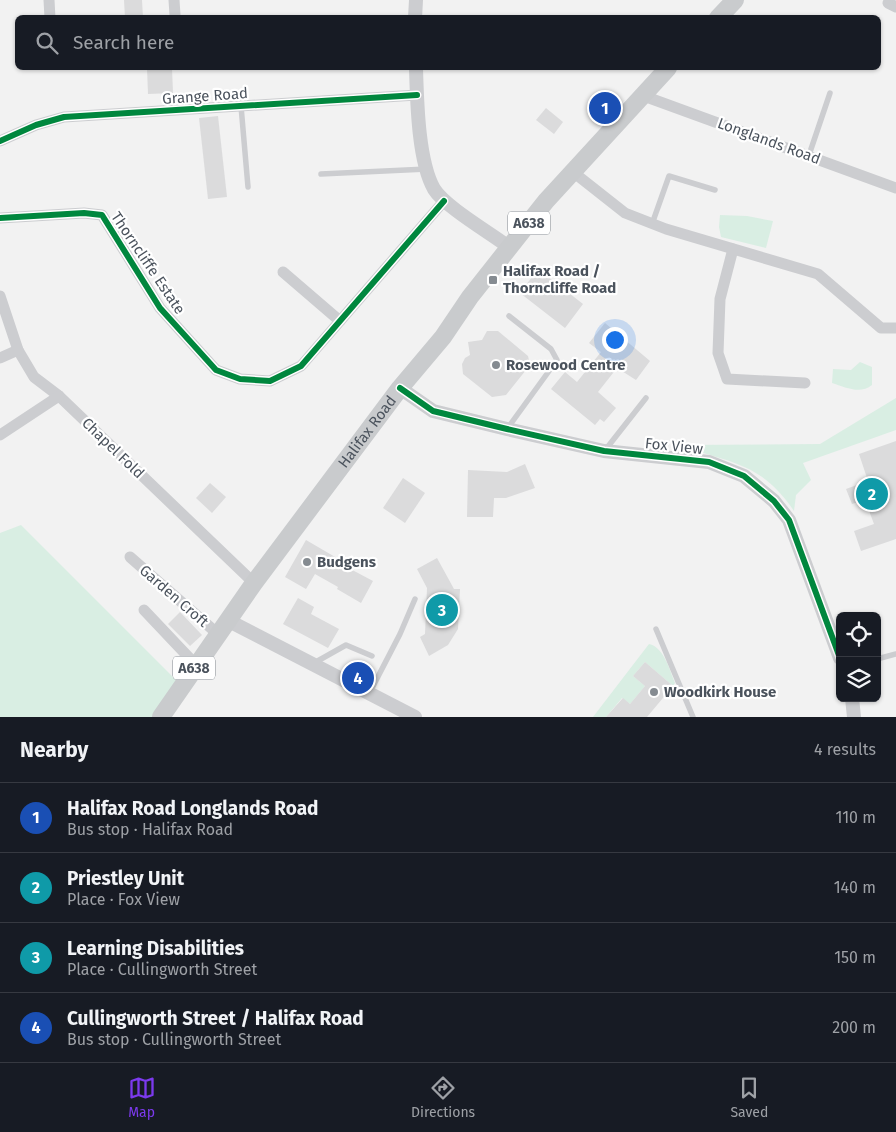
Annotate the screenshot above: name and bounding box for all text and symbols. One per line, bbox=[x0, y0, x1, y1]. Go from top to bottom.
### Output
search box bbox=[15, 15, 881, 70]
icon: search bbox=[33, 29, 61, 57]
text: Search here bbox=[73, 31, 174, 54]
street label: Grange Road bbox=[161, 84, 249, 108]
pin: 1 bbox=[589, 89, 621, 127]
street label: Longlands Road bbox=[715, 114, 823, 168]
street label: Thorncliffe Estate bbox=[107, 208, 189, 318]
road number: A638 bbox=[508, 212, 550, 234]
place label: Halifax Road / Thorncliffe Road bbox=[503, 262, 616, 297]
marker: Halifax Road / Thorncliffe Road bbox=[487, 274, 499, 286]
your location bbox=[602, 327, 628, 353]
place label: Rosewood Centre bbox=[506, 356, 626, 374]
marker: Rosewood Centre bbox=[490, 359, 502, 371]
street label: Halifax Road bbox=[334, 392, 400, 471]
street label: Chapel Fold bbox=[78, 414, 148, 482]
street label: Fox View bbox=[644, 434, 704, 458]
pin: 2 bbox=[856, 475, 888, 513]
place label: Budgens bbox=[317, 553, 376, 571]
marker: Budgens bbox=[301, 556, 313, 568]
street label: Garden Croft bbox=[136, 561, 213, 631]
pin: 3 bbox=[426, 591, 458, 629]
map controls bbox=[836, 612, 881, 702]
button: locate bbox=[836, 612, 881, 657]
road number: A638 bbox=[173, 656, 215, 680]
button: layers bbox=[836, 657, 881, 702]
pin: 4 bbox=[342, 659, 374, 697]
place label: Woodkirk House bbox=[664, 683, 776, 701]
marker: Woodkirk House bbox=[648, 686, 660, 698]
text: Nearby bbox=[20, 737, 88, 763]
text: 4 results bbox=[814, 740, 876, 759]
text: Halifax Road Longlands Road bbox=[67, 797, 318, 820]
text: 1 bbox=[32, 808, 40, 827]
text: 110 m bbox=[835, 808, 876, 827]
text: Bus stop · Halifax Road bbox=[67, 820, 233, 839]
text: Priestley Unit bbox=[67, 867, 184, 890]
text: 2 bbox=[32, 878, 40, 897]
text: 140 m bbox=[834, 878, 876, 897]
text: Place · Fox View bbox=[67, 890, 180, 909]
text: Learning Disabilities bbox=[67, 937, 244, 960]
text: 3 bbox=[32, 948, 40, 967]
text: 150 m bbox=[834, 948, 876, 967]
text: Place · Cullingworth Street bbox=[67, 960, 257, 979]
text: Cullingworth Street / Halifax Road bbox=[67, 1007, 364, 1030]
text: 4 bbox=[31, 1018, 41, 1037]
text: 200 m bbox=[832, 1018, 876, 1037]
text: Bus stop · Cullingworth Street bbox=[67, 1030, 281, 1049]
tab: Map bbox=[128, 1074, 156, 1121]
tab: Directions bbox=[411, 1074, 475, 1121]
tab: Saved bbox=[730, 1074, 768, 1121]

